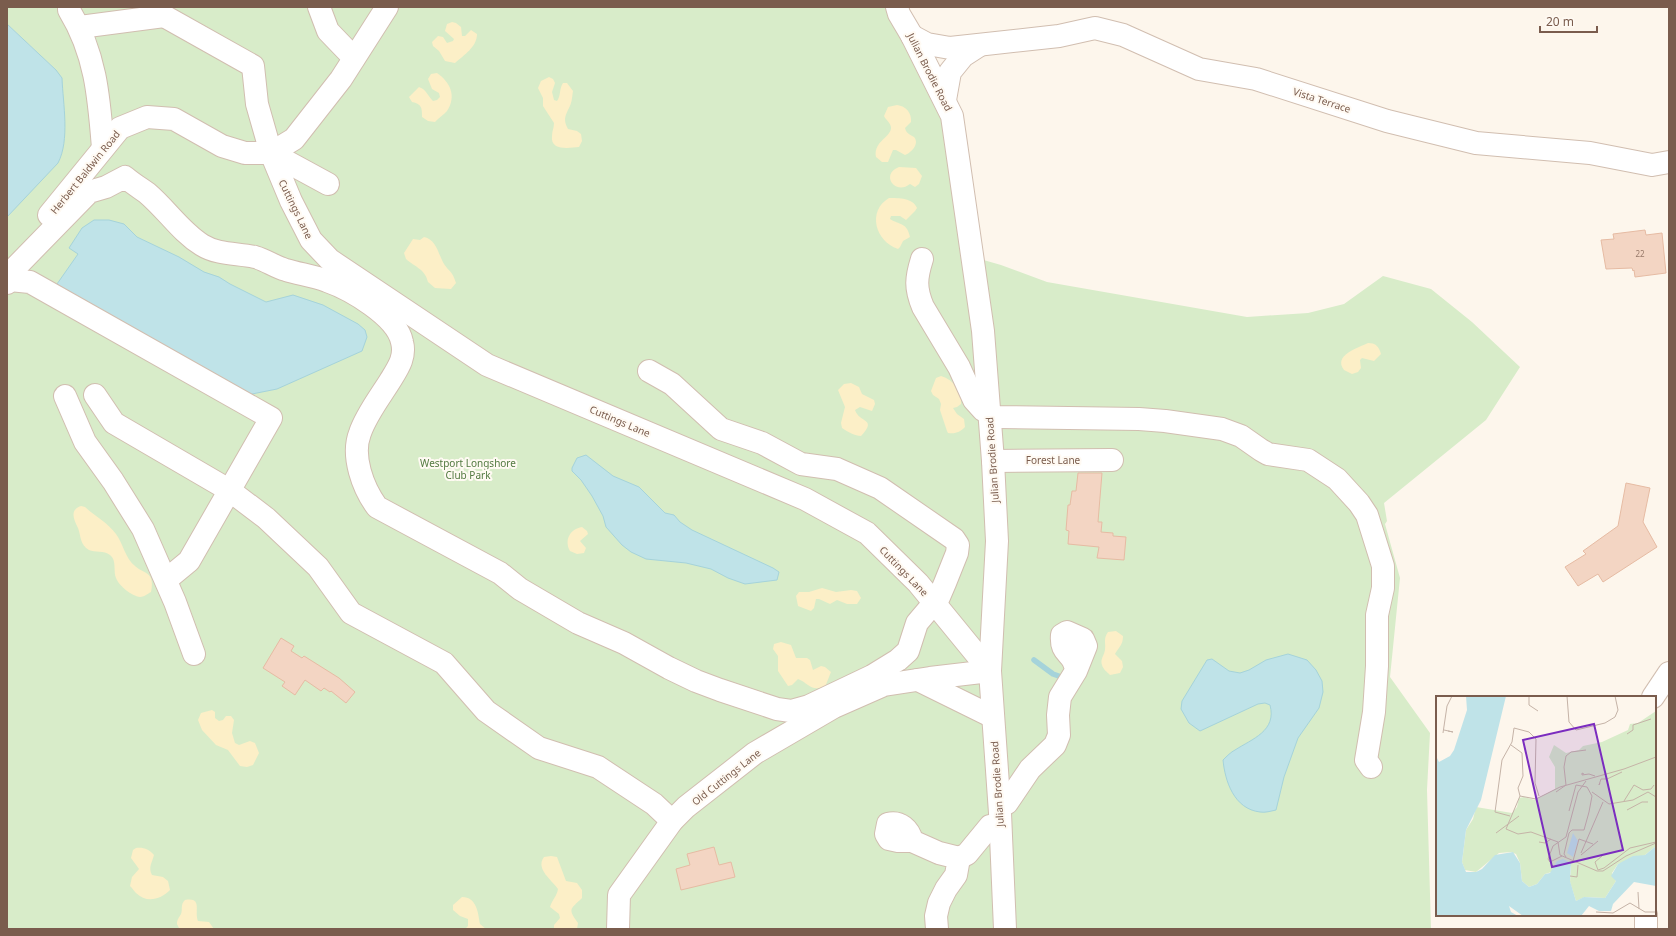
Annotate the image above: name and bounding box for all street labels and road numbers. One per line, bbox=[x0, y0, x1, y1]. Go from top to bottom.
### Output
street label: Julian Brodie Road bbox=[904, 30, 956, 113]
street label: Vista Terrace bbox=[1291, 84, 1353, 116]
street label: Herbert Baldwin Road bbox=[47, 127, 123, 217]
street label: Cuttings Lane bbox=[276, 177, 317, 241]
street label: Cuttings Lane bbox=[587, 402, 653, 440]
street label: Julian Brodie Road bbox=[982, 417, 1002, 504]
street label: Forest Lane bbox=[1026, 453, 1081, 467]
street label: Cuttings Lane bbox=[876, 543, 932, 599]
street label: Julian Brodie Road bbox=[987, 741, 1007, 828]
street label: Old Cuttings Lane bbox=[689, 745, 764, 808]

